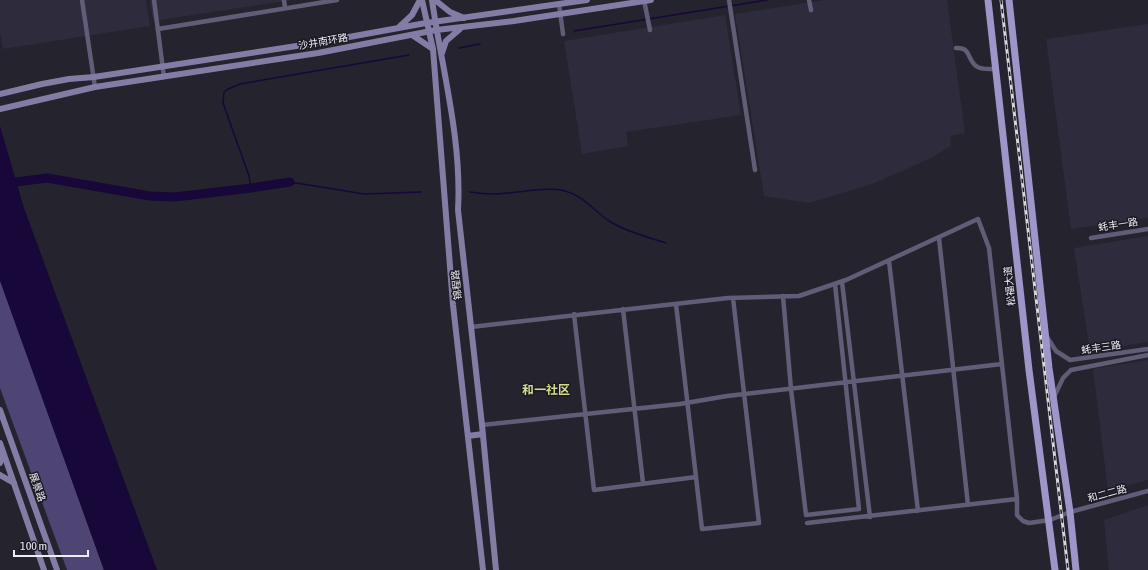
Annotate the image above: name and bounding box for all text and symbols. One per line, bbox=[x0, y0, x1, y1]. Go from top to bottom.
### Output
street label: 沙井南环路 bbox=[298, 32, 349, 51]
street label: 蚝丰一路 bbox=[1097, 216, 1139, 233]
street label: 松福大道 bbox=[1002, 265, 1017, 306]
street label: 锦程路 bbox=[449, 269, 464, 300]
street label: 蚝丰三路 bbox=[1080, 339, 1122, 356]
district label: 和一社区 bbox=[522, 383, 570, 397]
street label: 展景路 bbox=[27, 471, 48, 503]
street label: 和二二路 bbox=[1086, 483, 1128, 504]
scale bar bbox=[14, 532, 88, 558]
text: 100 m bbox=[20, 539, 47, 553]

